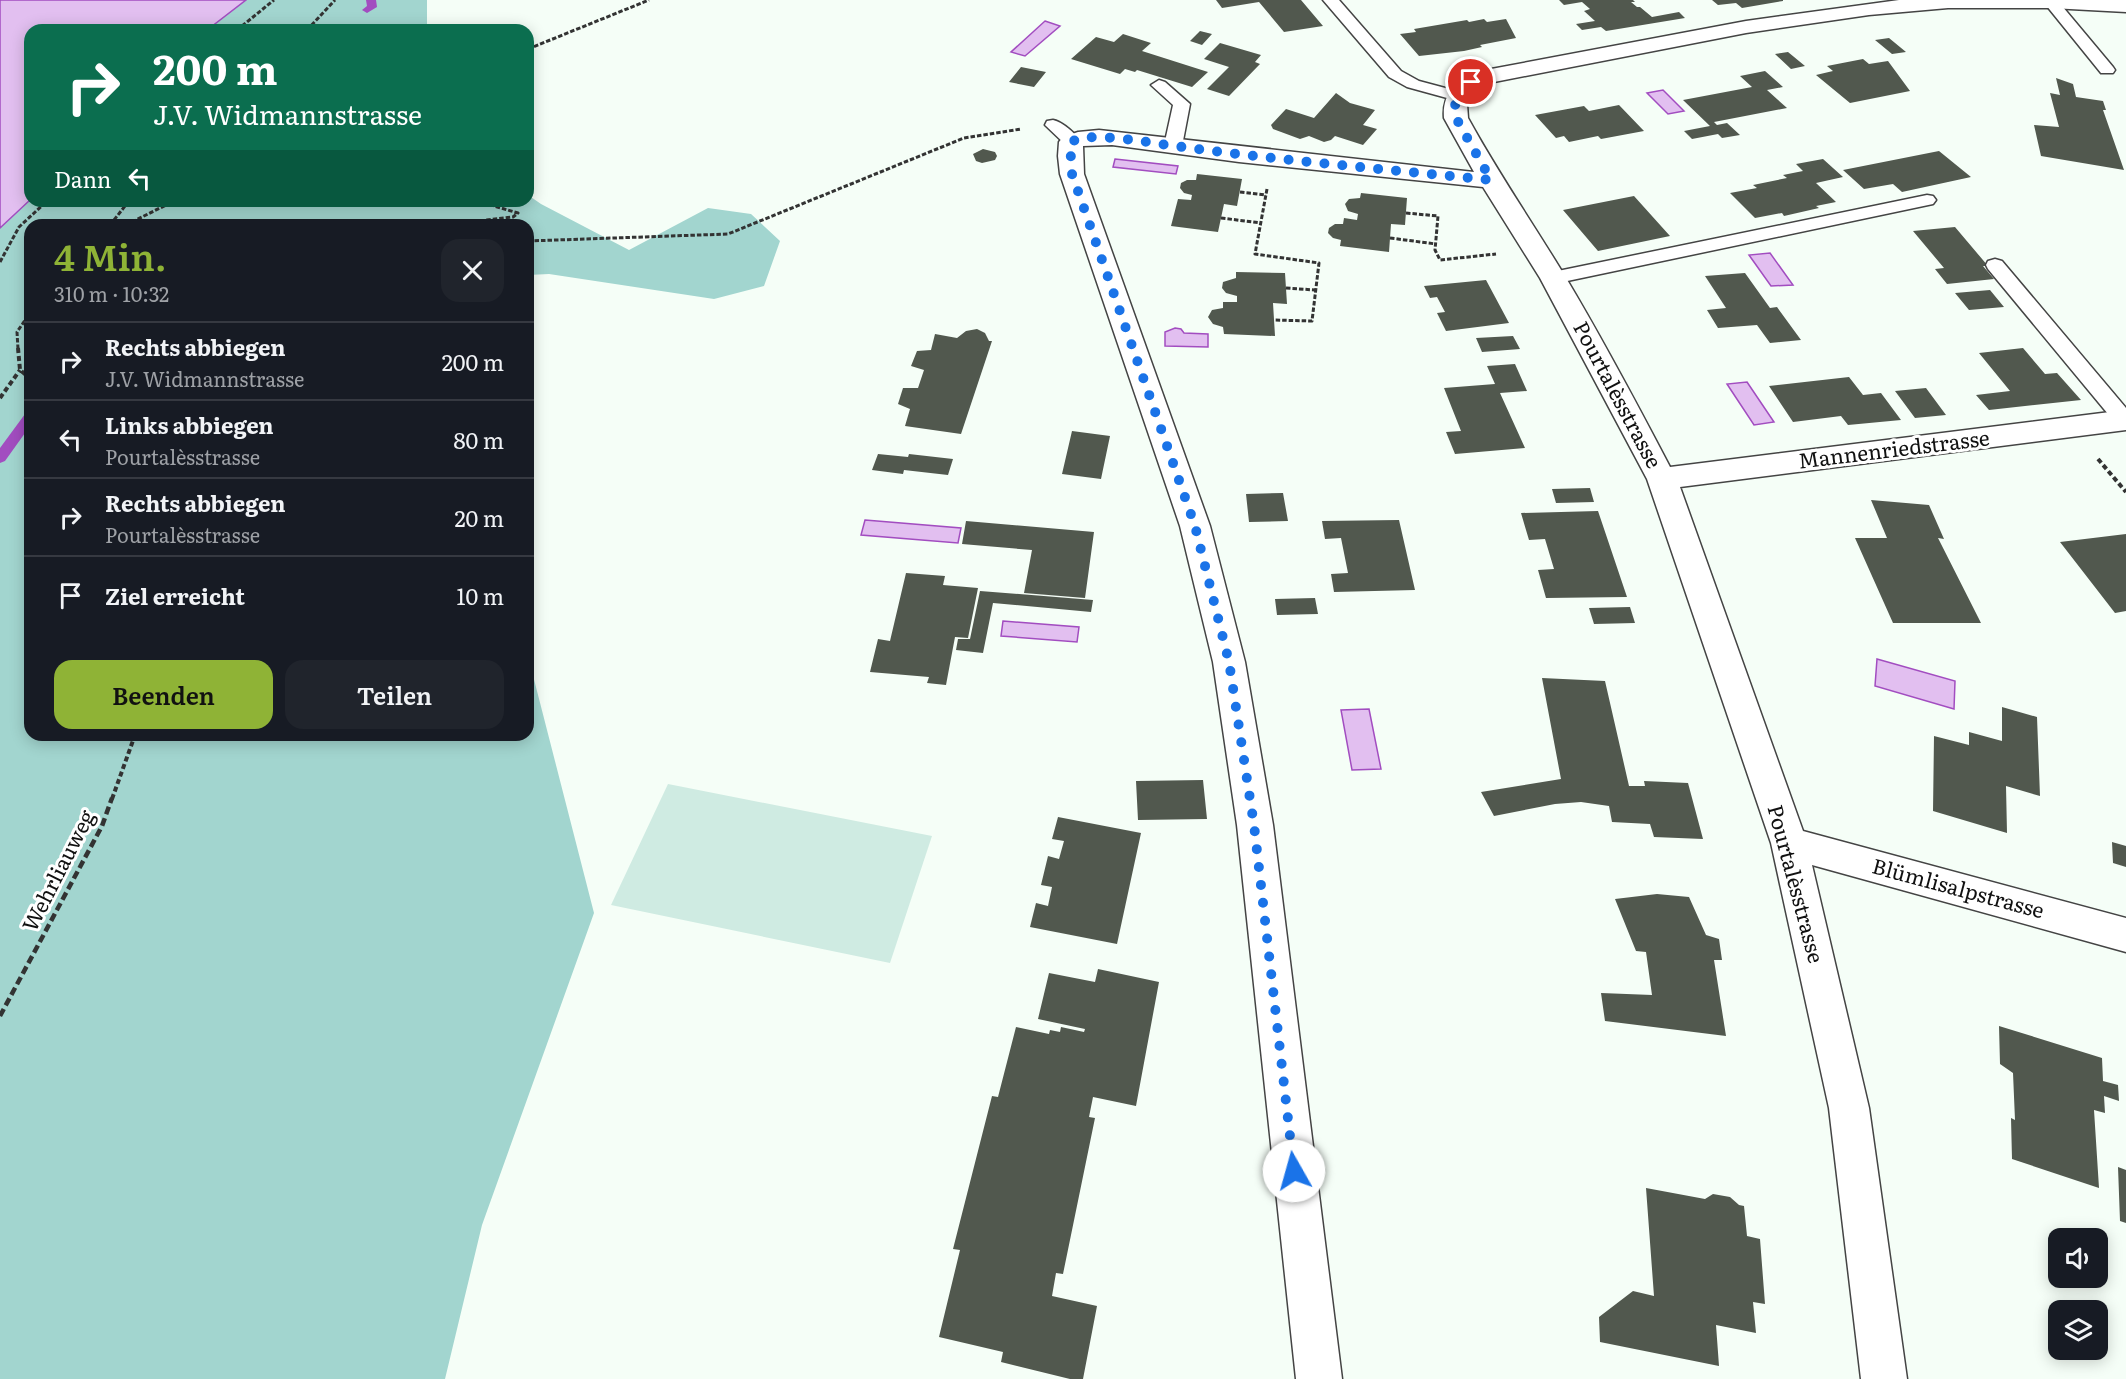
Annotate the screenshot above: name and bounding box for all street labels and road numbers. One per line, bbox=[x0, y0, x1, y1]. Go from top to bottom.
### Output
street label: Pourtalèsstrasse bbox=[1567, 315, 1671, 473]
street label: Mannenriedstrasse bbox=[1796, 420, 1991, 475]
street label: Pourtalèsstrasse bbox=[1761, 801, 1833, 966]
street label: Wehrliauweg bbox=[13, 803, 101, 936]
street label: Blümlisalpstrasse bbox=[1869, 849, 2048, 924]

